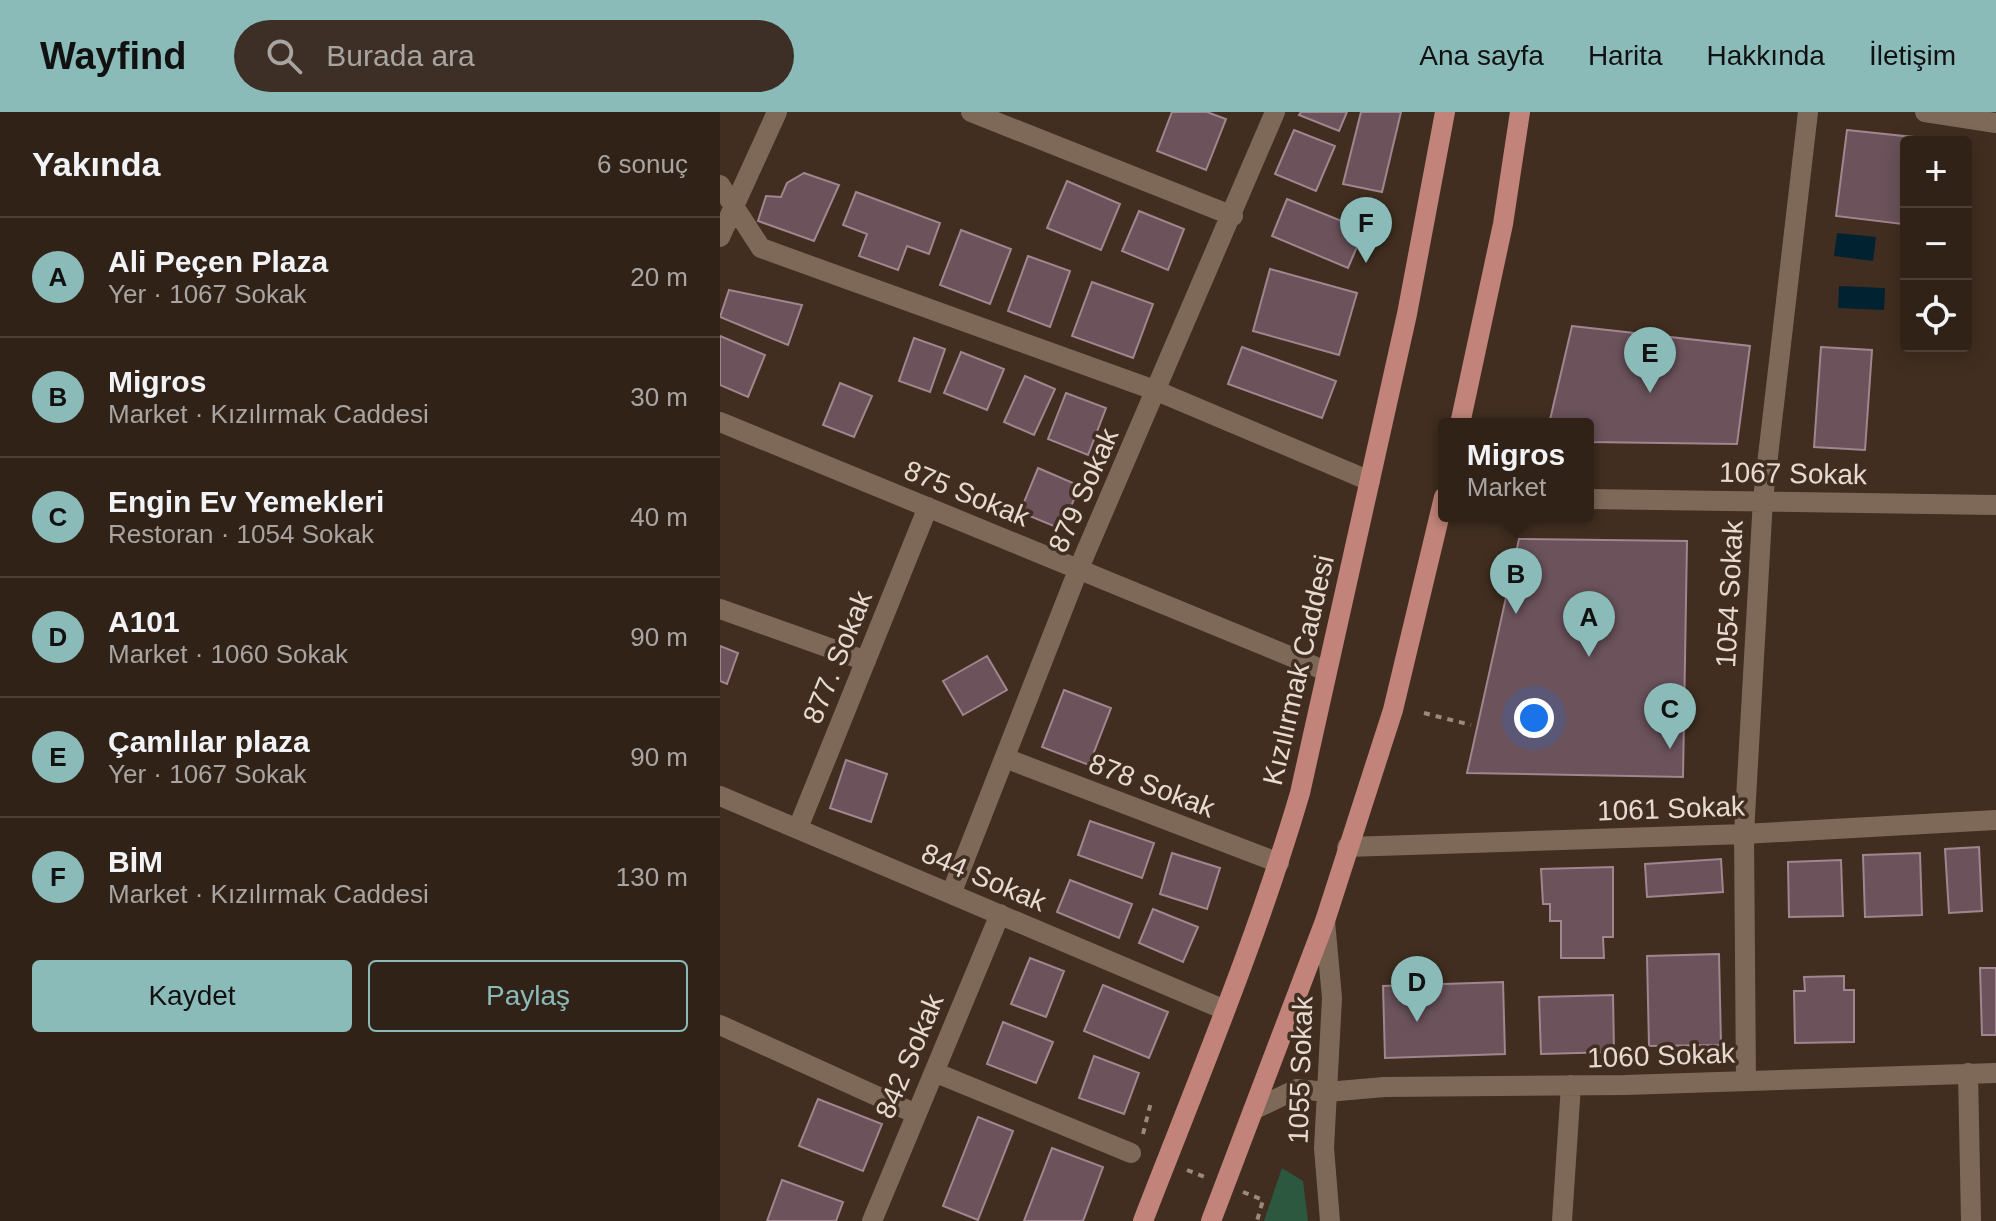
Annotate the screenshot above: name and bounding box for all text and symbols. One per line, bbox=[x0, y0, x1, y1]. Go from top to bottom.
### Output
search box bbox=[234, 20, 794, 92]
icon: search bbox=[262, 34, 306, 78]
text: Wayfind bbox=[40, 35, 186, 77]
text: Burada ara bbox=[326, 39, 475, 72]
text: Ana sayfa bbox=[1419, 40, 1544, 71]
text: Harita bbox=[1588, 40, 1663, 71]
text: Hakkında bbox=[1707, 40, 1825, 71]
text: İletişim bbox=[1869, 40, 1956, 71]
map controls bbox=[1900, 136, 1972, 352]
button: + bbox=[1900, 136, 1972, 208]
text: Yakında bbox=[32, 145, 161, 183]
text: 6 sonuç bbox=[597, 149, 688, 179]
pin: F bbox=[1340, 197, 1392, 263]
button: − bbox=[1900, 208, 1972, 280]
text: Ali Peçen Plaza bbox=[108, 245, 328, 278]
text: A bbox=[49, 262, 67, 292]
text: 20 m bbox=[630, 262, 688, 292]
text: Yer · 1067 Sokak bbox=[108, 279, 307, 309]
button: locate bbox=[1900, 280, 1972, 352]
pin: E bbox=[1624, 327, 1676, 393]
text: Migros bbox=[108, 365, 206, 398]
text: B bbox=[49, 382, 67, 412]
text: 30 m bbox=[630, 382, 688, 412]
text: Market · Kızılırmak Caddesi bbox=[108, 399, 429, 429]
popup bbox=[1438, 418, 1594, 522]
street label: 879 Sokak bbox=[1042, 423, 1125, 557]
text: Migros bbox=[1467, 438, 1565, 471]
street label: 875 Sokak bbox=[900, 454, 1035, 533]
street label: 1067 Sokak bbox=[1719, 457, 1868, 490]
text: Market bbox=[1467, 472, 1546, 502]
text: Engin Ev Yemekleri bbox=[108, 485, 384, 518]
text: C bbox=[49, 502, 67, 532]
text: 40 m bbox=[630, 502, 688, 532]
street label: 1054 Sokak bbox=[1710, 518, 1749, 669]
text: Restoran · 1054 Sokak bbox=[108, 519, 374, 549]
pin: B bbox=[1490, 548, 1542, 614]
street label: Kızılırmak Caddesi bbox=[1257, 552, 1340, 788]
street label: 877. Sokak bbox=[797, 586, 878, 728]
pin: A bbox=[1563, 591, 1615, 657]
text: A101 bbox=[108, 605, 180, 638]
text: D bbox=[49, 622, 67, 652]
text: 90 m bbox=[630, 622, 688, 652]
text: Market · 1060 Sokak bbox=[108, 639, 348, 669]
pin: C bbox=[1644, 683, 1696, 749]
your location bbox=[1514, 698, 1554, 738]
text: Çamlılar plaza bbox=[108, 725, 310, 758]
text: E bbox=[49, 742, 67, 772]
text: 90 m bbox=[630, 742, 688, 772]
street label: 878 Sokak bbox=[1084, 747, 1220, 824]
text: Yer · 1067 Sokak bbox=[108, 759, 307, 789]
street label: 1061 Sokak bbox=[1597, 790, 1746, 827]
street label: 844 Sokak bbox=[917, 837, 1052, 918]
text: BİM bbox=[108, 845, 163, 878]
text: F bbox=[50, 862, 66, 892]
text: 130 m bbox=[616, 862, 688, 892]
text: Market · Kızılırmak Caddesi bbox=[108, 879, 429, 909]
pin: D bbox=[1391, 956, 1443, 1022]
button: Kaydet bbox=[32, 960, 352, 1032]
button: Paylaş bbox=[368, 960, 688, 1032]
street label: 842 Sokak bbox=[869, 988, 950, 1123]
street label: 1055 Sokak bbox=[1282, 995, 1319, 1144]
street label: 1060 Sokak bbox=[1587, 1037, 1736, 1074]

